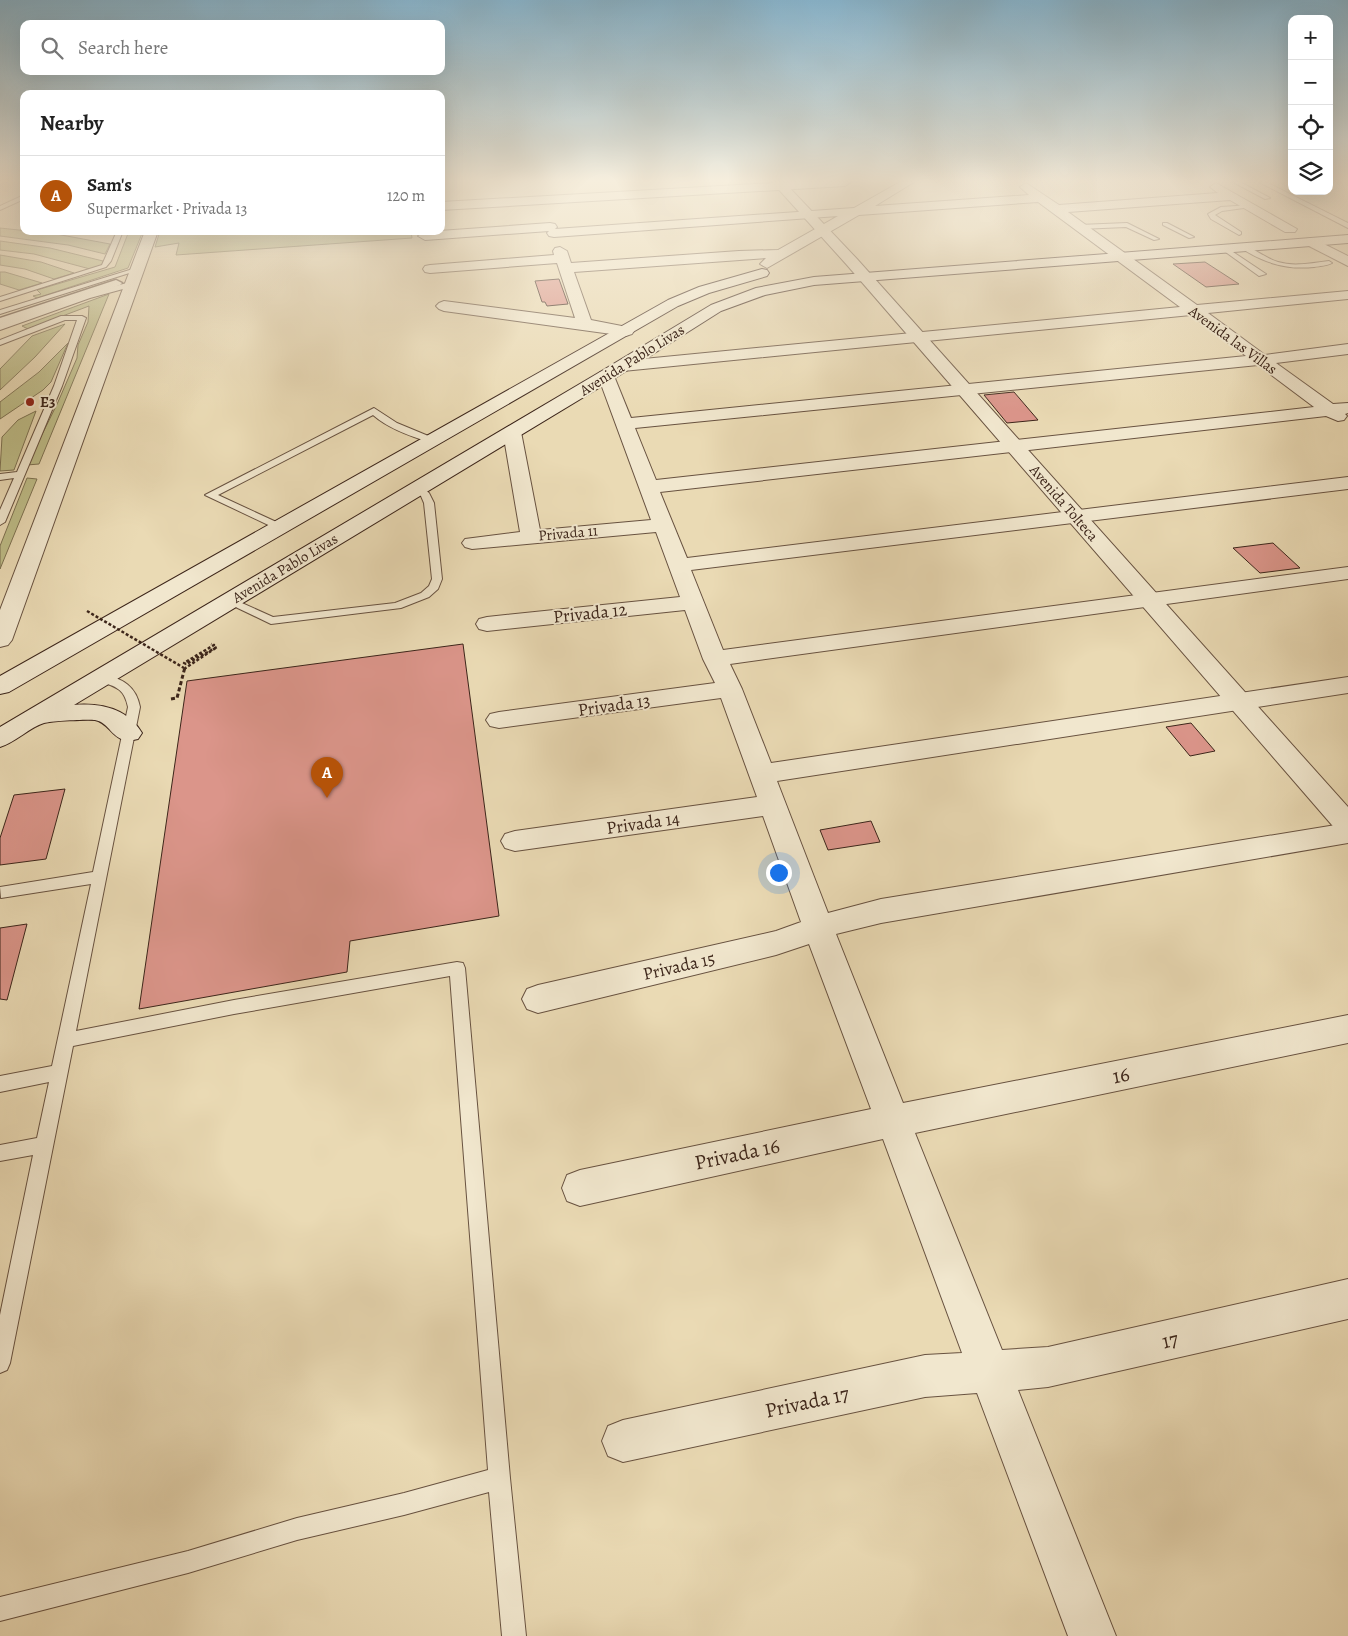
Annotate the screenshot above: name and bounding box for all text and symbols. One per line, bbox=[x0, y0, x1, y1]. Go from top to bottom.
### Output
map controls bbox=[1288, 15, 1333, 195]
button: + bbox=[1288, 15, 1333, 60]
search box bbox=[20, 20, 445, 75]
icon: search bbox=[38, 34, 66, 62]
text: Search here bbox=[78, 35, 168, 61]
button: − bbox=[1288, 60, 1333, 105]
button: locate bbox=[1288, 105, 1333, 150]
text: Nearby bbox=[40, 109, 103, 137]
button: layers bbox=[1288, 150, 1333, 195]
text: Sam's bbox=[87, 172, 132, 198]
text: A bbox=[51, 185, 61, 207]
text: 120 m bbox=[387, 185, 425, 207]
text: Supermarket · Privada 13 bbox=[87, 198, 247, 220]
street label: Avenida las Villas bbox=[1184, 301, 1281, 379]
street label: Avenida Pablo Livas bbox=[575, 320, 688, 401]
place label: E3 bbox=[40, 392, 55, 412]
marker: E3 bbox=[24, 396, 36, 408]
street label: Avenida Tolteca bbox=[1025, 460, 1103, 546]
street label: Privada 11 bbox=[537, 520, 599, 546]
street label: Avenida Pablo Livas bbox=[228, 529, 342, 608]
street label: Privada 12 bbox=[552, 597, 629, 629]
street label: Privada 13 bbox=[576, 688, 652, 722]
pin: A bbox=[311, 757, 343, 798]
street label: Privada 14 bbox=[605, 806, 681, 840]
your location bbox=[766, 860, 792, 886]
street label: Privada 15 bbox=[641, 946, 717, 986]
street label: 16 bbox=[1110, 1060, 1132, 1090]
street label: Privada 16 bbox=[692, 1131, 782, 1177]
street label: 17 bbox=[1159, 1325, 1181, 1355]
street label: Privada 17 bbox=[762, 1379, 852, 1425]

